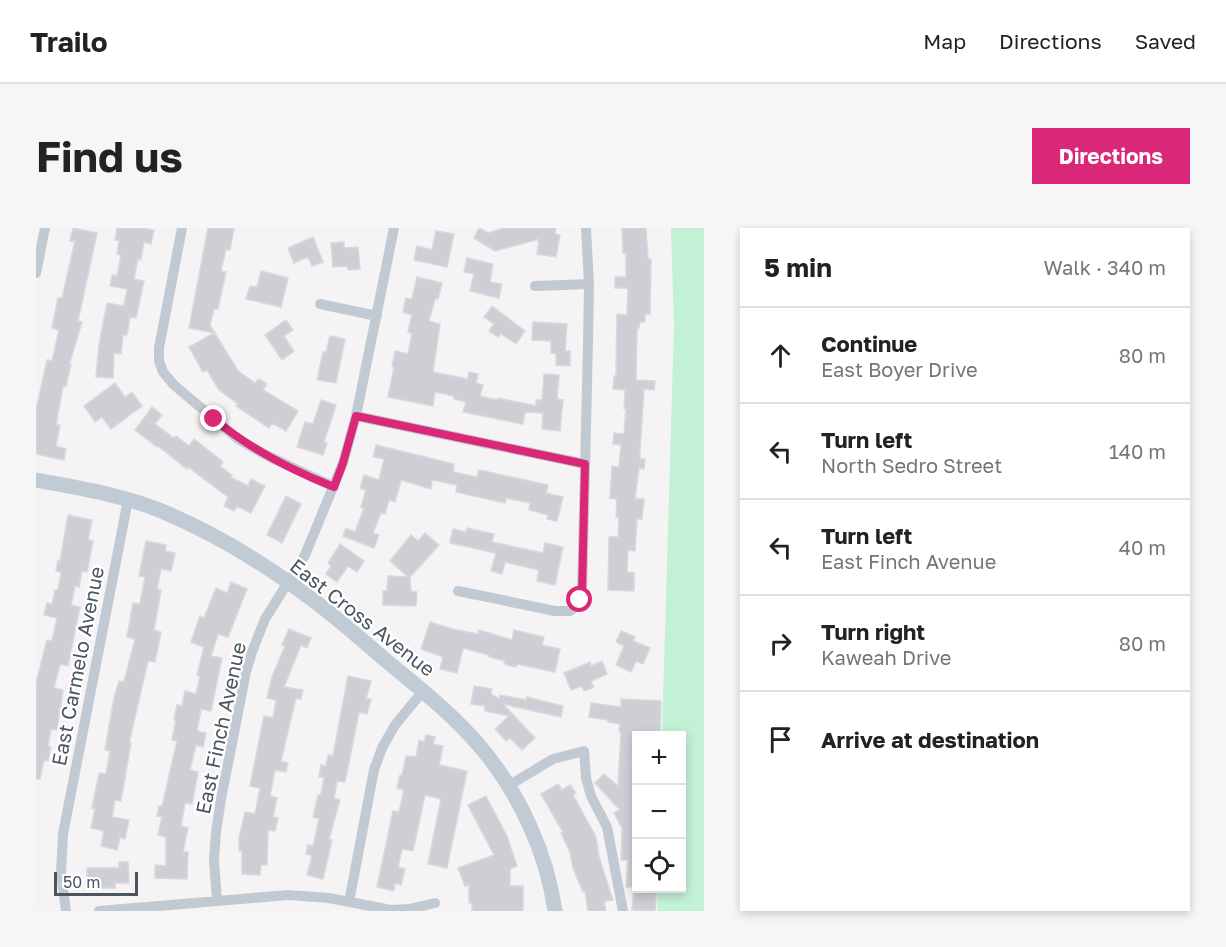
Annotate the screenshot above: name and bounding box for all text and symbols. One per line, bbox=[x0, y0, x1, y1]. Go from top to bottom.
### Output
text: Trailo bbox=[30, 25, 108, 58]
text: Map bbox=[923, 28, 966, 54]
text: Directions bbox=[999, 28, 1102, 54]
text: Saved bbox=[1135, 28, 1196, 54]
button: Directions bbox=[1032, 128, 1190, 184]
text: Find us bbox=[36, 131, 183, 181]
text: 5 min bbox=[764, 252, 832, 283]
text: Walk · 340 m bbox=[1044, 255, 1166, 279]
text: Continue bbox=[821, 330, 917, 357]
icon: ahead bbox=[764, 339, 797, 372]
text: 80 m bbox=[1119, 343, 1166, 367]
text: East Boyer Drive bbox=[821, 357, 978, 381]
route end bbox=[200, 405, 226, 431]
text: Turn left bbox=[821, 426, 912, 453]
icon: left bbox=[764, 435, 797, 468]
text: 140 m bbox=[1109, 439, 1166, 463]
text: North Sedro Street bbox=[821, 453, 1002, 477]
text: Turn left bbox=[821, 522, 912, 549]
icon: left bbox=[764, 531, 797, 564]
text: 40 m bbox=[1119, 535, 1166, 559]
text: East Finch Avenue bbox=[821, 549, 996, 573]
street label: East Cross Avenue bbox=[286, 553, 440, 681]
street label: East Carmelo Avenue bbox=[46, 564, 108, 768]
route start bbox=[566, 586, 592, 612]
text: Turn right bbox=[821, 618, 925, 645]
icon: right bbox=[764, 627, 797, 660]
text: 80 m bbox=[1119, 631, 1166, 655]
street label: East Finch Avenue bbox=[190, 640, 250, 816]
text: Kaweah Drive bbox=[821, 645, 951, 669]
icon: arrive bbox=[764, 723, 797, 756]
text: Arrive at destination bbox=[821, 726, 1039, 753]
map controls bbox=[632, 731, 686, 893]
button: + bbox=[632, 731, 686, 785]
button: − bbox=[632, 785, 686, 839]
button: locate bbox=[632, 839, 686, 893]
scale bar bbox=[54, 869, 138, 896]
text: 50 m bbox=[63, 872, 100, 892]

